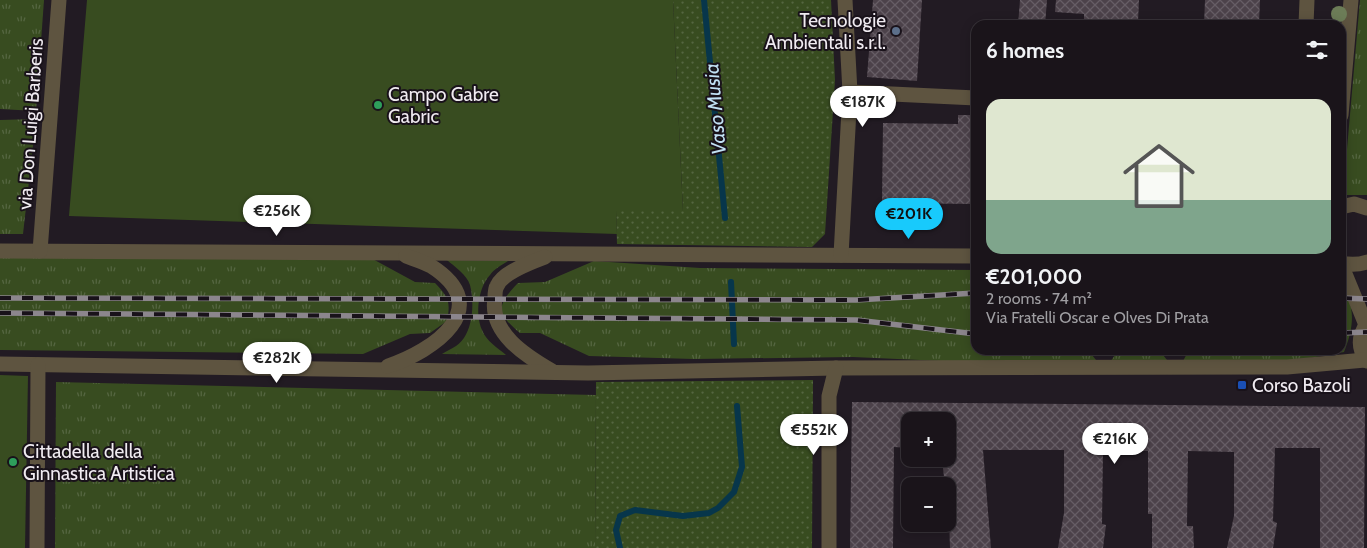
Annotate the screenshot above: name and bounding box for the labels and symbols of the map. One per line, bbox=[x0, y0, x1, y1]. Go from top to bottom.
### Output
place label: Tecnologie Ambientali s.r.l. bbox=[765, 9, 886, 54]
marker: Tecnologie Ambientali s.r.l. bbox=[890, 25, 902, 37]
street label: via Don Luigi Barberis bbox=[13, 37, 48, 211]
water label: Vaso Musia bbox=[699, 62, 731, 156]
place label: Campo Gabre Gabric bbox=[388, 83, 499, 128]
pin: €187K bbox=[828, 86, 898, 128]
marker: Campo Gabre Gabric bbox=[372, 99, 384, 111]
pin: €256K bbox=[242, 194, 312, 237]
pin: €201K bbox=[874, 198, 944, 240]
pin: €282K bbox=[242, 342, 312, 384]
place label: Corso Bazoli bbox=[1252, 374, 1351, 397]
marker: Corso Bazoli bbox=[1236, 379, 1248, 391]
pin: €552K bbox=[779, 414, 849, 456]
pin: €216K bbox=[1080, 422, 1150, 465]
place label: Cittadella della Ginnastica Artistica bbox=[23, 440, 175, 485]
marker: Cittadella della Ginnastica Artistica bbox=[7, 456, 19, 468]

